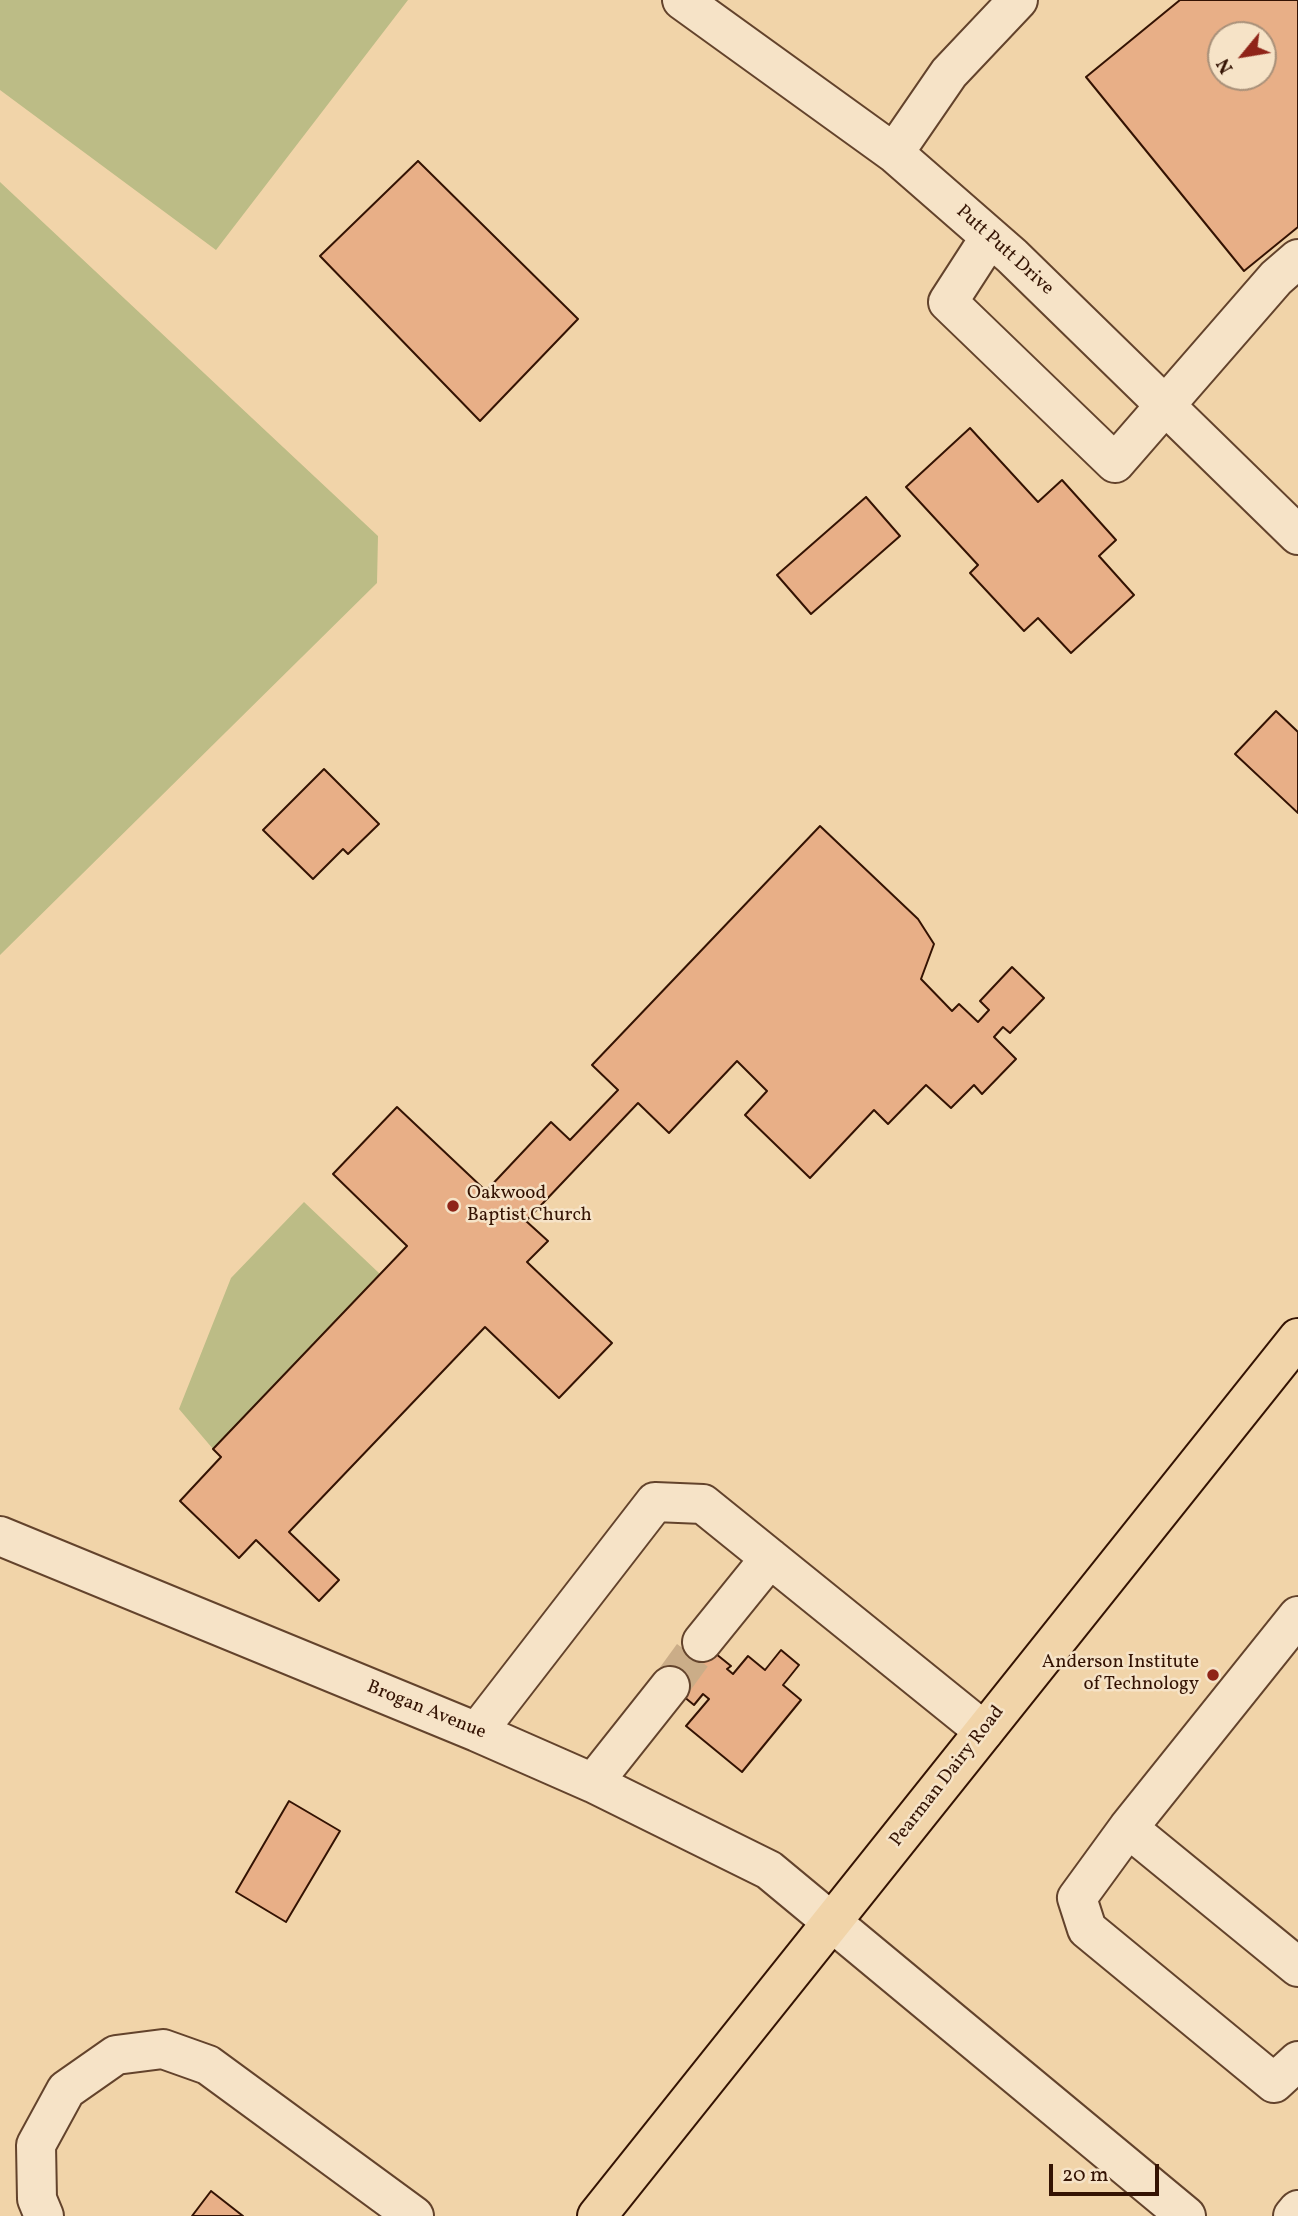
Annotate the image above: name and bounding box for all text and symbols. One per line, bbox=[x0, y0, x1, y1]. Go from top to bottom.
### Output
north arrow bbox=[1207, 21, 1277, 91]
text: N bbox=[1211, 53, 1240, 78]
street label: Putt Putt Drive bbox=[950, 201, 1058, 301]
place label: Oakwood Baptist Church bbox=[467, 1184, 592, 1228]
marker: Oakwood Baptist Church bbox=[445, 1198, 461, 1214]
place label: Anderson Institute of Technology bbox=[1042, 1653, 1199, 1697]
marker: Anderson Institute of Technology bbox=[1205, 1667, 1221, 1683]
street label: Brogan Avenue bbox=[363, 1677, 489, 1745]
street label: Pearman Dairy Road bbox=[886, 1702, 1010, 1852]
scale bar bbox=[1053, 2150, 1163, 2194]
text: 20 m bbox=[1062, 2161, 1108, 2190]

